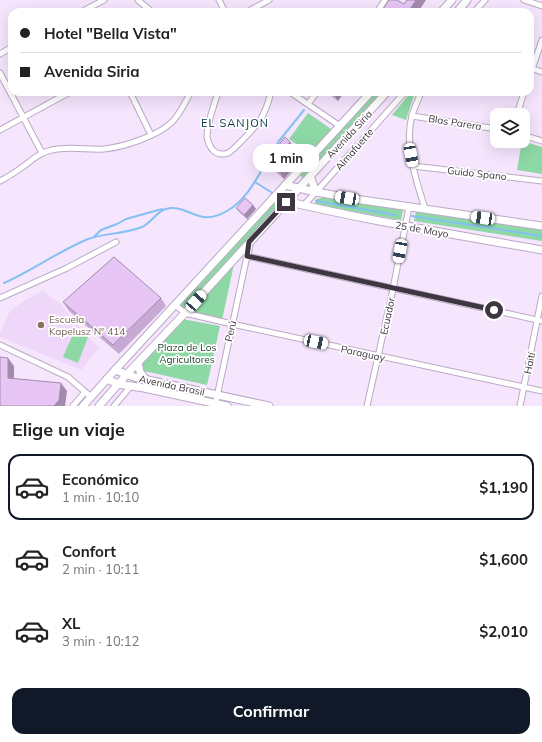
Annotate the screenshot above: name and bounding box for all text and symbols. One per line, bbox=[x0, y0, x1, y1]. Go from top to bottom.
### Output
text: Hotel "Bella Vista" bbox=[44, 24, 177, 43]
text: Avenida Siria bbox=[44, 62, 139, 81]
street label: Avenida Siria bbox=[324, 108, 375, 161]
map controls bbox=[490, 108, 530, 148]
button: layers bbox=[490, 108, 530, 148]
street label: Blas Parera bbox=[427, 112, 482, 133]
district label: EL SANJON bbox=[201, 116, 269, 130]
street label: Almafuerte bbox=[332, 125, 376, 173]
car bbox=[403, 142, 419, 168]
callout: 1 min bbox=[253, 144, 319, 172]
text: 1 min bbox=[269, 150, 303, 166]
street label: Guido Spano bbox=[447, 164, 508, 183]
car bbox=[334, 190, 360, 206]
route end bbox=[277, 193, 295, 211]
car bbox=[470, 210, 496, 226]
street label: 25 de Mayo bbox=[394, 218, 450, 241]
car bbox=[392, 238, 408, 264]
car bbox=[184, 288, 208, 314]
street label: Ecuador bbox=[377, 296, 398, 336]
route start bbox=[485, 301, 503, 319]
place label: Escuela Kapelusz Nº 414 bbox=[49, 313, 125, 338]
street label: Perú bbox=[222, 319, 239, 343]
marker: Escuela Kapelusz Nº 414 bbox=[36, 320, 46, 330]
car bbox=[303, 334, 329, 350]
park label: Plaza de Los Agricultores bbox=[158, 341, 216, 366]
street label: Paraguay bbox=[340, 342, 387, 365]
street label: Haití bbox=[521, 350, 538, 375]
street label: Avenida Brasil bbox=[138, 372, 206, 399]
text: Elige un viaje bbox=[12, 418, 125, 441]
icon: car bbox=[14, 469, 50, 505]
text: Económico bbox=[62, 470, 139, 489]
text: $1,190 bbox=[479, 478, 528, 497]
text: 1 min · 10:10 bbox=[62, 489, 139, 505]
icon: car bbox=[14, 541, 50, 577]
text: Confort bbox=[62, 542, 116, 561]
text: $1,600 bbox=[479, 550, 528, 569]
text: 2 min · 10:11 bbox=[62, 561, 139, 577]
icon: car bbox=[14, 613, 50, 649]
text: XL bbox=[62, 614, 80, 633]
text: $2,010 bbox=[479, 622, 528, 641]
text: 3 min · 10:12 bbox=[62, 633, 139, 649]
button: Confirmar bbox=[12, 688, 530, 734]

